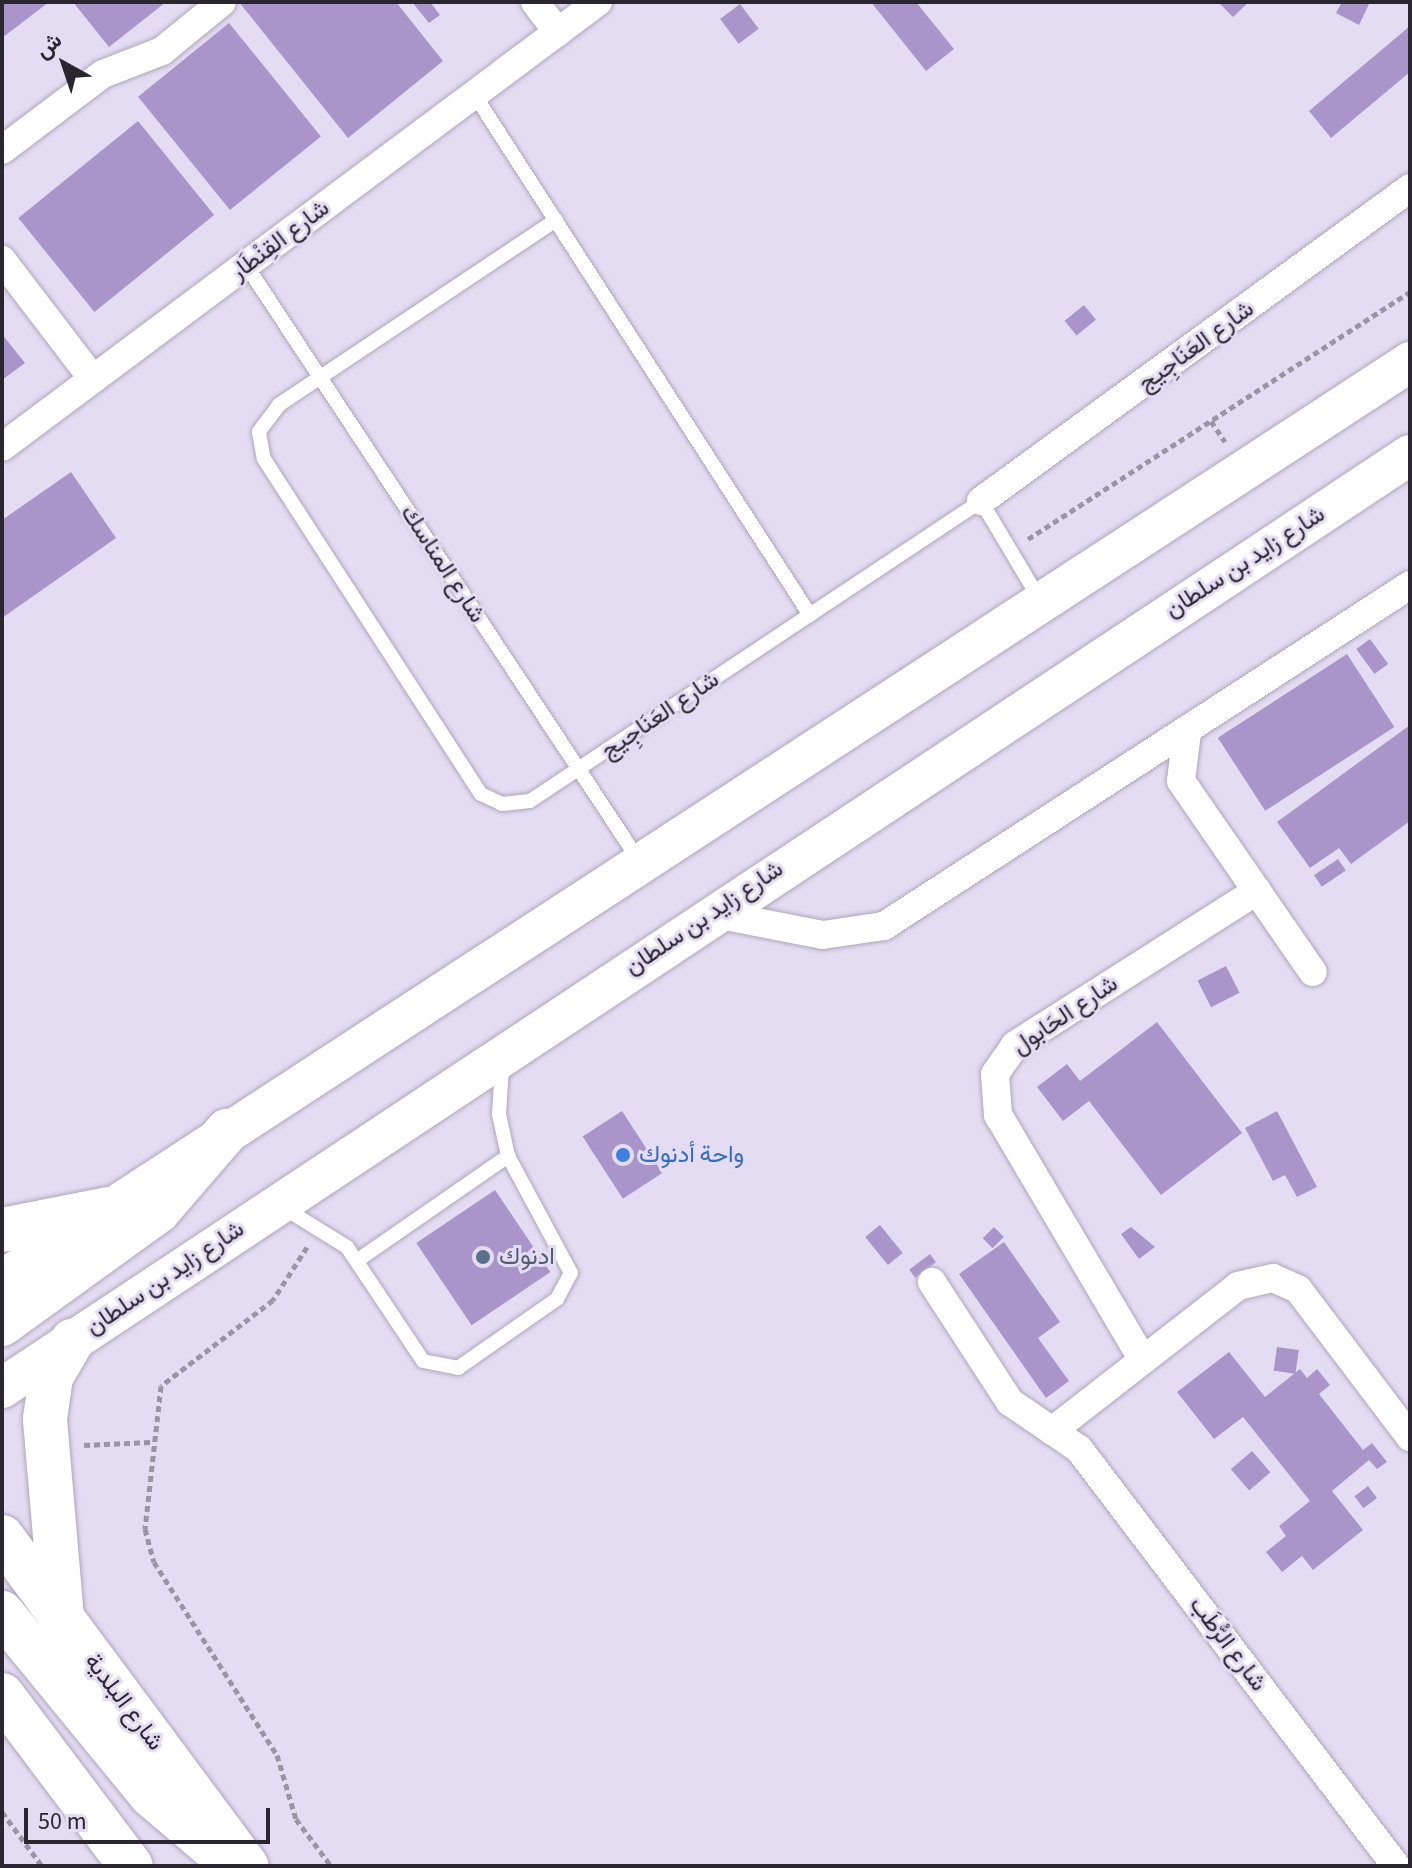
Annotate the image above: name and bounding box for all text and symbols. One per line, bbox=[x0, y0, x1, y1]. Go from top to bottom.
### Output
north arrow bbox=[24, 24, 104, 104]
text: ش bbox=[28, 25, 69, 66]
street label: شارع القِنْطَار bbox=[225, 194, 335, 286]
street label: شارع العَنَاجِيج bbox=[1132, 294, 1260, 398]
street label: شارع المناسك bbox=[394, 500, 492, 628]
street label: شارع زايد بن سلطان bbox=[1160, 500, 1330, 624]
street label: شارع العَنَاجِيج bbox=[595, 665, 725, 765]
street label: شارع زايد بن سلطان bbox=[619, 854, 789, 982]
street label: شارع الحَابول bbox=[1007, 969, 1123, 1061]
place label: واحة أدنوك bbox=[639, 1141, 744, 1169]
marker: واحة أدنوك bbox=[614, 1146, 632, 1164]
street label: شارع زايد بن سلطان bbox=[80, 1214, 250, 1342]
place label: ادنوك bbox=[499, 1243, 555, 1271]
marker: ادنوك bbox=[474, 1248, 492, 1266]
street label: شارع الرُّطَب bbox=[1183, 1591, 1273, 1697]
street label: شارع البلدية bbox=[78, 1648, 170, 1756]
scale bar bbox=[28, 1792, 274, 1842]
text: 50 m bbox=[38, 1804, 87, 1839]

